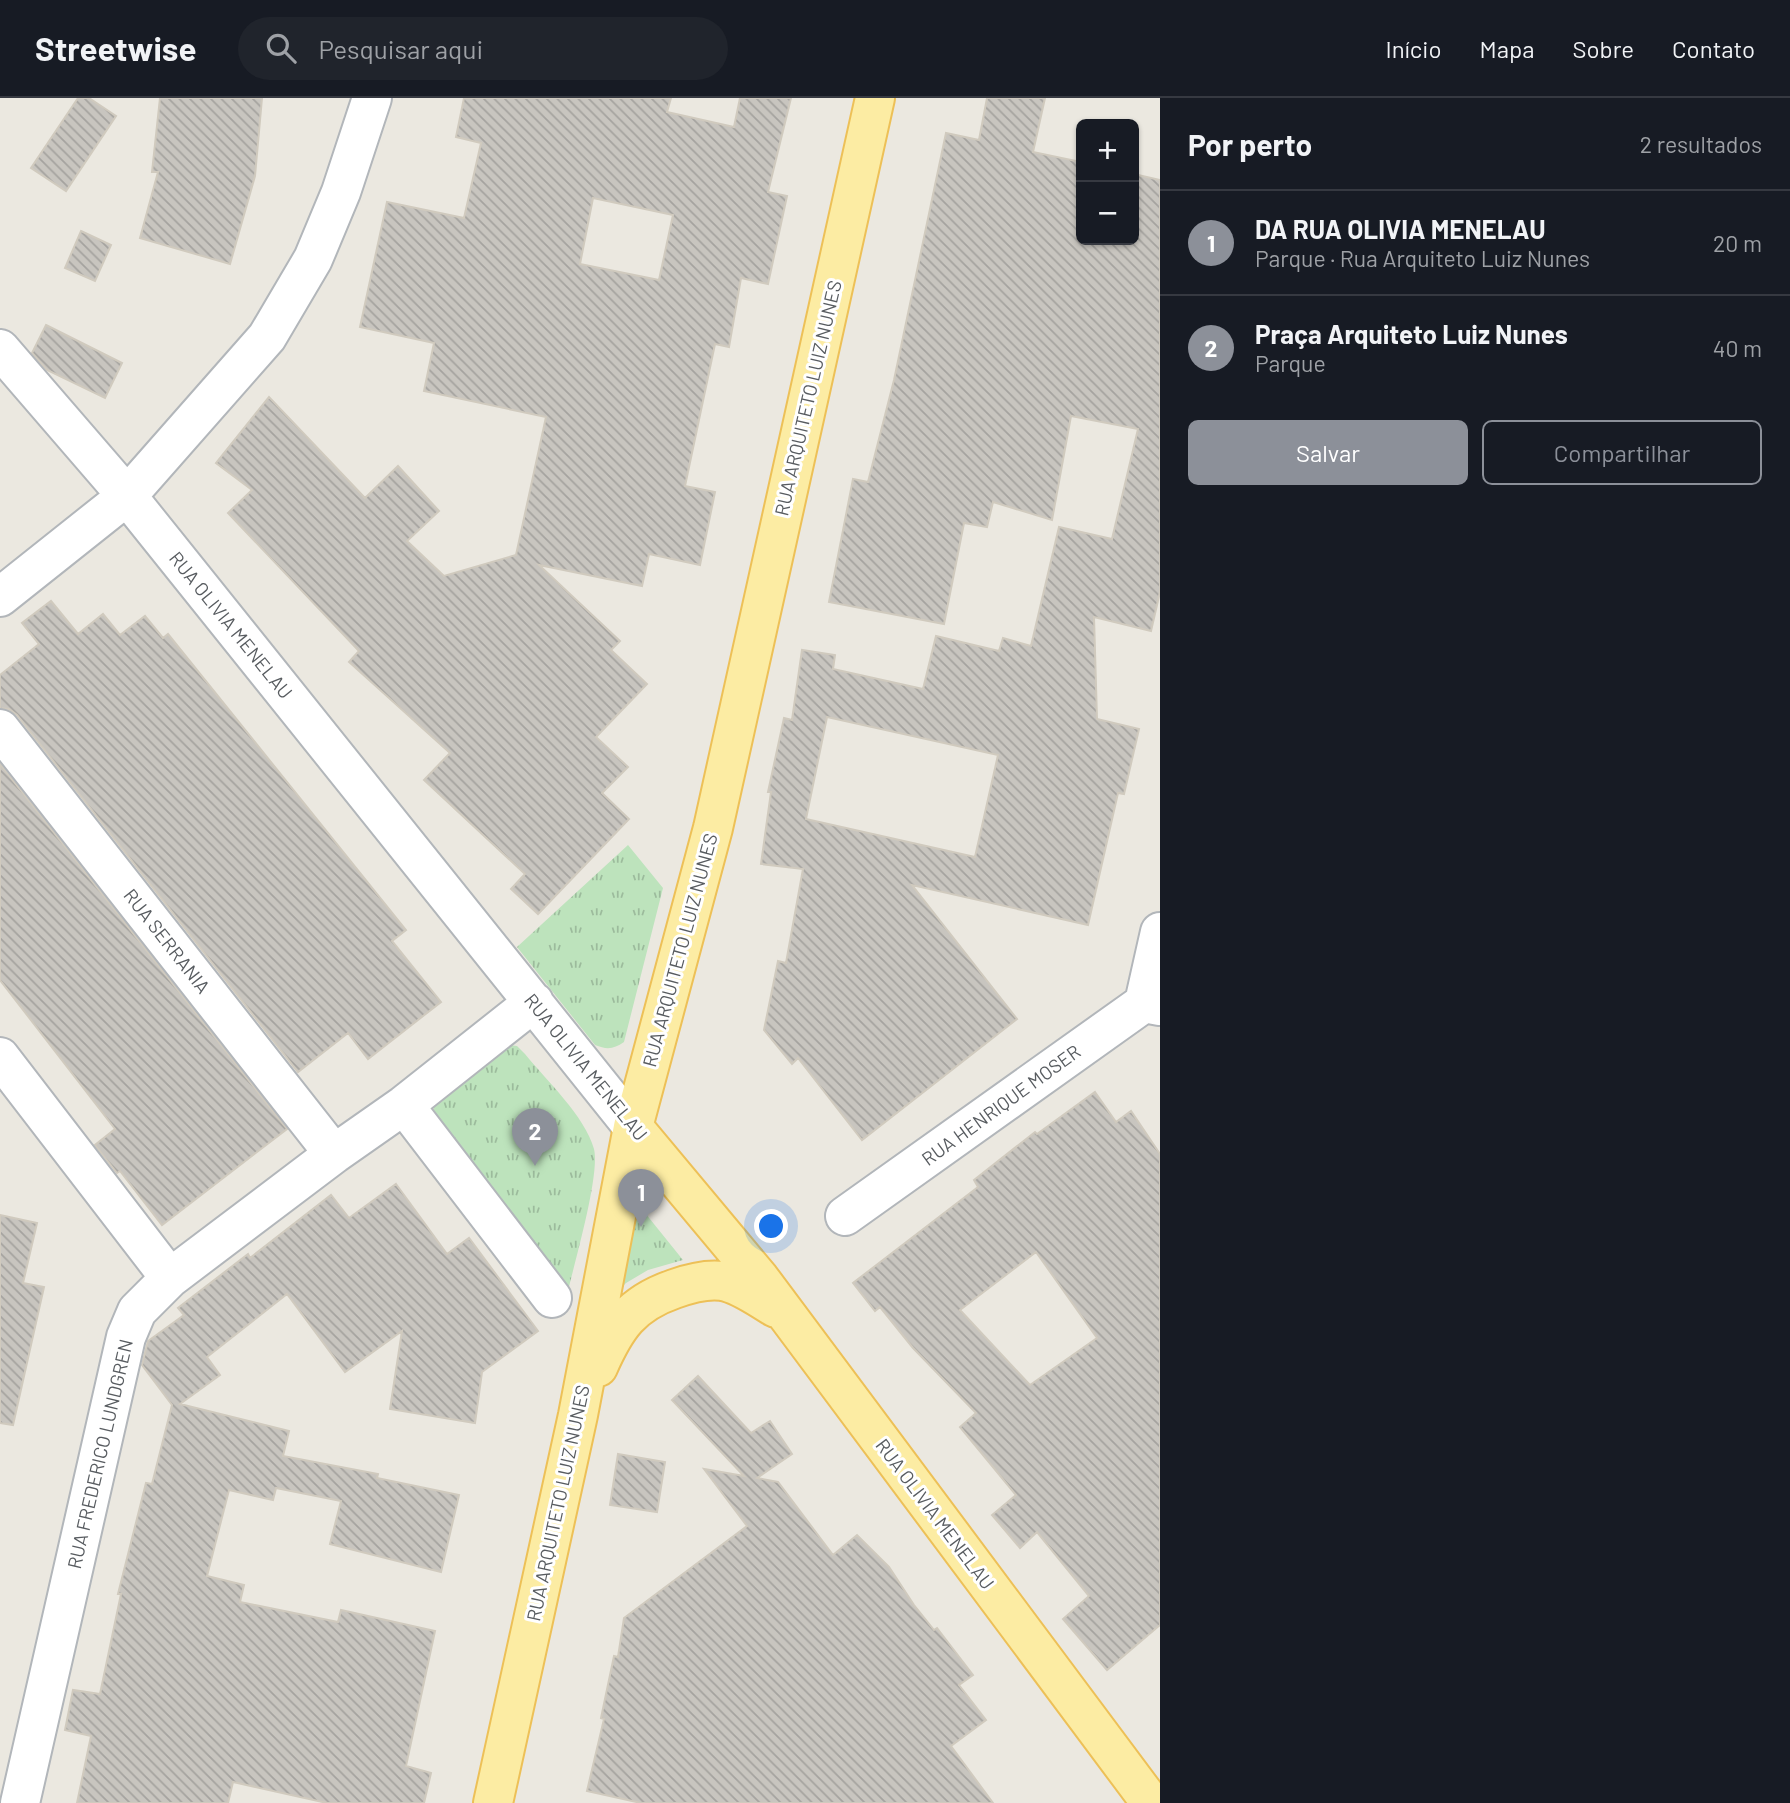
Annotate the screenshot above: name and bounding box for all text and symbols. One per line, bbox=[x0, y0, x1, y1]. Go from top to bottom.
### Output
search box bbox=[238, 17, 728, 80]
text: Streetwise bbox=[35, 28, 196, 68]
icon: search bbox=[262, 29, 300, 67]
text: Pesquisar aqui bbox=[318, 33, 483, 64]
text: Início bbox=[1386, 34, 1442, 63]
text: Mapa bbox=[1480, 34, 1534, 63]
text: Sobre bbox=[1572, 34, 1634, 63]
text: Contato bbox=[1672, 34, 1755, 63]
map controls bbox=[1076, 119, 1139, 245]
button: + bbox=[1076, 119, 1139, 182]
text: Por perto bbox=[1188, 126, 1312, 162]
text: 2 resultados bbox=[1640, 130, 1762, 158]
button: − bbox=[1076, 182, 1139, 245]
text: DA RUA OLIVIA MENELAU bbox=[1255, 213, 1546, 244]
text: 1 bbox=[1207, 229, 1215, 257]
text: 20 m bbox=[1713, 229, 1762, 257]
text: Parque · Rua Arquiteto Luiz Nunes bbox=[1255, 244, 1590, 272]
street label: RUA ARQUITETO LUIZ NUNES bbox=[769, 278, 846, 518]
text: Praça Arquiteto Luiz Nunes bbox=[1255, 318, 1568, 349]
text: 2 bbox=[1205, 334, 1217, 362]
text: 40 m bbox=[1713, 334, 1762, 362]
text: Parque bbox=[1255, 349, 1326, 377]
button: Salvar bbox=[1188, 420, 1468, 485]
button: Compartilhar bbox=[1482, 420, 1762, 485]
street label: RUA OLIVIA MENELAU bbox=[165, 547, 298, 703]
street label: RUA ARQUITETO LUIZ NUNES bbox=[637, 831, 722, 1069]
street label: RUA SERRANIA bbox=[119, 884, 215, 998]
street label: RUA OLIVIA MENELAU bbox=[520, 989, 653, 1145]
street label: RUA HENRIQUE MOSER bbox=[917, 1039, 1085, 1170]
pin: 2 bbox=[512, 1108, 558, 1166]
pin: 1 bbox=[618, 1169, 664, 1227]
your location bbox=[754, 1209, 788, 1243]
street label: RUA FREDERICO LUNDGREN bbox=[62, 1337, 137, 1571]
street label: RUA ARQUITETO LUIZ NUNES bbox=[521, 1383, 594, 1623]
street label: RUA OLIVIA MENELAU bbox=[871, 1434, 1000, 1594]

